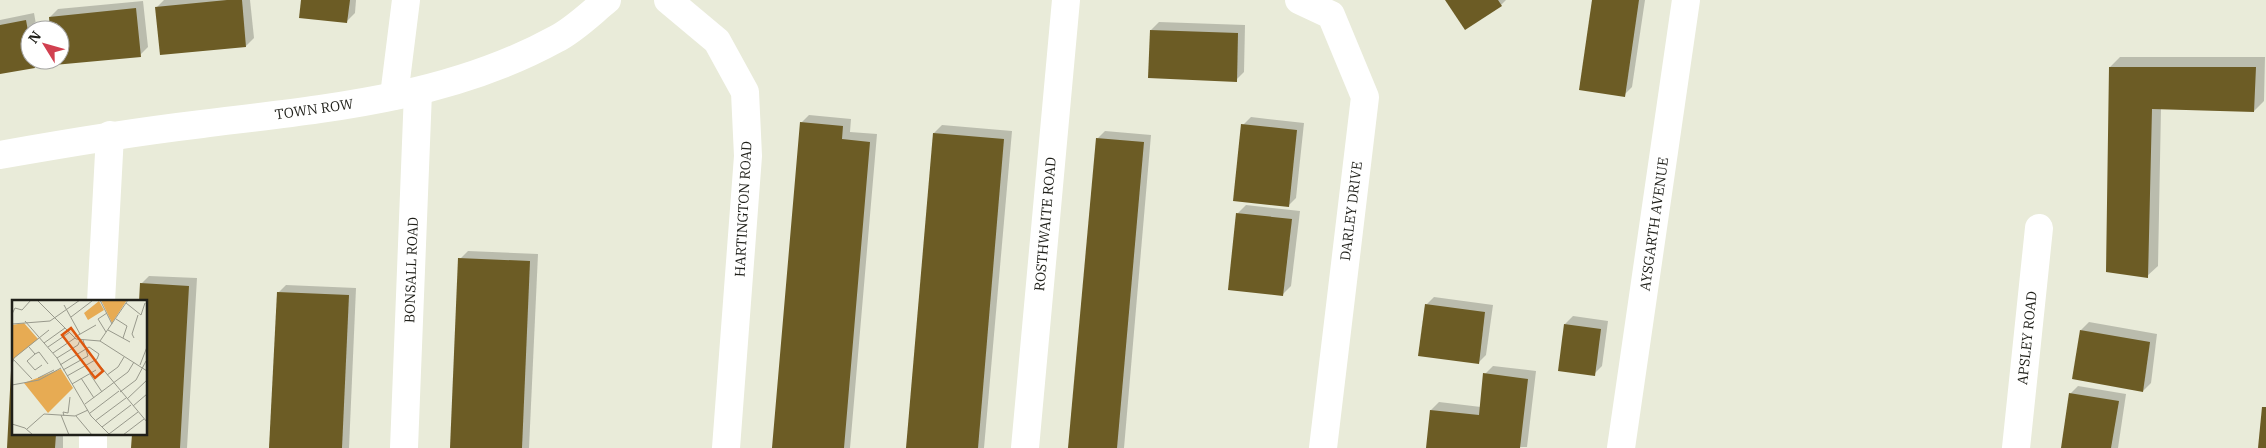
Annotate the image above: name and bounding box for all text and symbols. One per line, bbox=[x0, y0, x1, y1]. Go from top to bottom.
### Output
north arrow bbox=[20, 20, 70, 70]
text: N bbox=[24, 27, 45, 47]
street label: TOWN ROW bbox=[274, 95, 355, 123]
street label: HARTINGTON ROAD bbox=[730, 141, 756, 277]
street label: ROSTHWAITE ROAD bbox=[1030, 156, 1060, 292]
street label: AYSGARTH AVENUE bbox=[1636, 156, 1672, 292]
street label: DARLEY DRIVE bbox=[1336, 160, 1366, 262]
street label: BONSALL ROAD bbox=[400, 216, 422, 323]
street label: APSLEY ROAD bbox=[2013, 290, 2041, 386]
inset map bbox=[12, 300, 148, 436]

